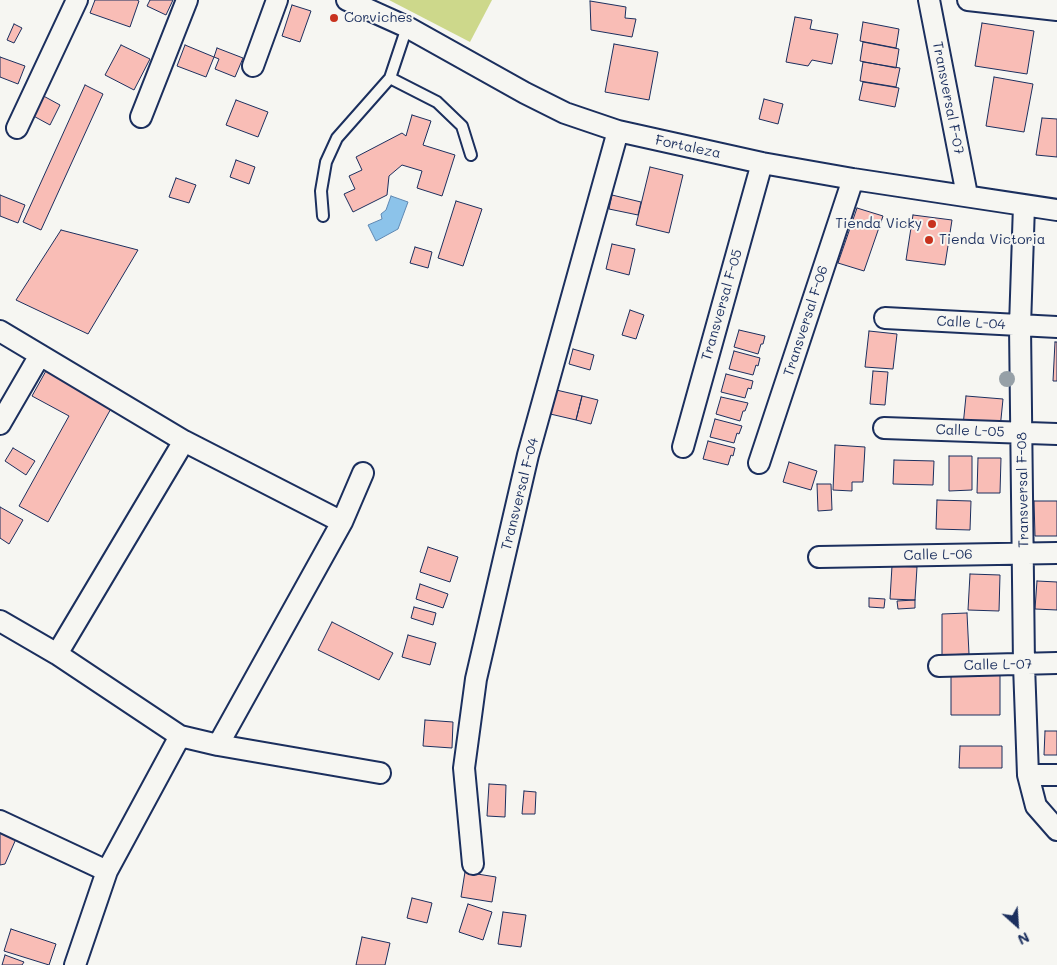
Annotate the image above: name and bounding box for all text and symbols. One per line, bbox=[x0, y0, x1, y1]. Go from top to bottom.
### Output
place label: Corviches bbox=[344, 10, 413, 26]
marker: Corviches bbox=[328, 12, 340, 24]
street label: Transversal F-07 bbox=[929, 40, 967, 156]
street label: Fortaleza bbox=[654, 132, 722, 162]
place label: Tienda Vicky bbox=[835, 216, 922, 232]
marker: Tienda Vicky bbox=[926, 218, 938, 230]
place label: Tienda Victoria bbox=[939, 232, 1046, 248]
marker: Tienda Victoria bbox=[923, 234, 935, 246]
street label: Transversal F-05 bbox=[698, 247, 746, 363]
street label: Transversal F-06 bbox=[780, 263, 832, 379]
street label: Calle L-04 bbox=[936, 313, 1006, 333]
street label: Calle L-05 bbox=[935, 421, 1005, 441]
street label: Transversal F-08 bbox=[1014, 432, 1032, 548]
street label: Transversal F-04 bbox=[498, 436, 542, 552]
street label: Calle L-06 bbox=[903, 546, 973, 564]
street label: Calle L-07 bbox=[964, 656, 1032, 674]
north arrow bbox=[992, 900, 1042, 950]
text: N bbox=[1015, 928, 1033, 950]

